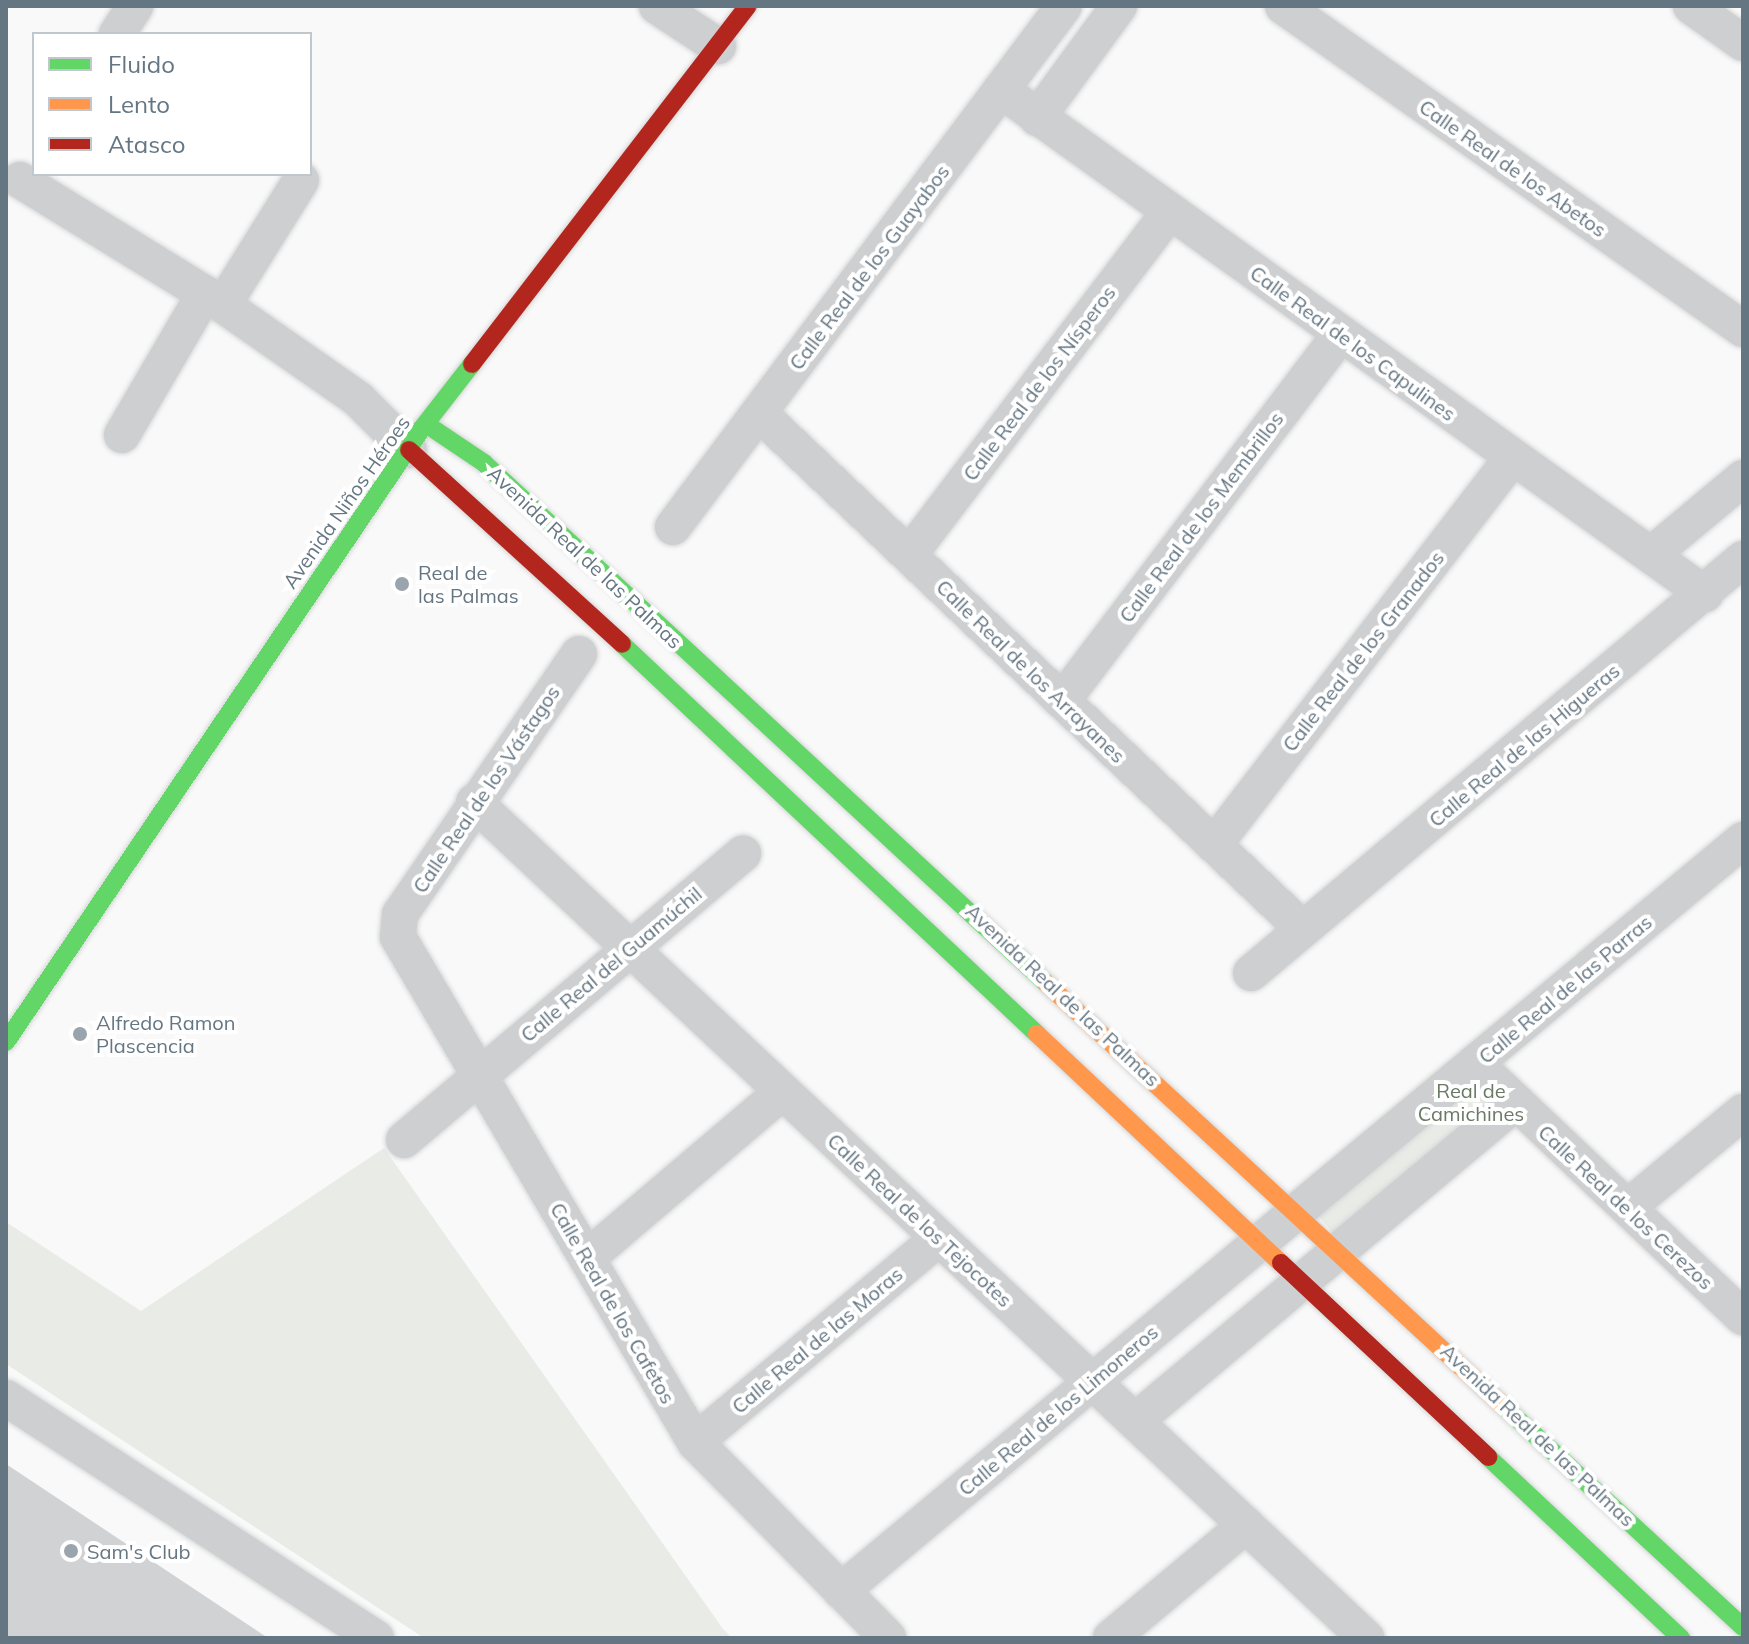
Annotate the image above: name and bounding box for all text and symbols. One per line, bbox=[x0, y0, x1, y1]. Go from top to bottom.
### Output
legend bbox=[32, 32, 312, 176]
text: Fluido bbox=[108, 49, 175, 79]
text: Lento bbox=[108, 89, 170, 119]
street label: Calle Real de los Abetos bbox=[1415, 94, 1611, 242]
text: Atasco bbox=[108, 129, 185, 159]
street label: Calle Real de los Guayabos bbox=[784, 160, 954, 374]
street label: Calle Real de los Capulines bbox=[1246, 260, 1460, 426]
street label: Calle Real de los Nísperos bbox=[958, 281, 1120, 485]
street label: Calle Real de los Membrillos bbox=[1114, 407, 1288, 627]
street label: Avenida Niños Héroes bbox=[277, 411, 415, 593]
street label: Avenida Real de las Palmas bbox=[483, 461, 687, 653]
street label: Calle Real de los Granados bbox=[1277, 546, 1449, 756]
place label: Real de las Palmas bbox=[418, 560, 519, 607]
marker: Real de las Palmas bbox=[393, 575, 411, 593]
street label: Calle Real de los Arrayanes bbox=[932, 575, 1130, 767]
street label: Calle Real de las Higueras bbox=[1424, 658, 1624, 832]
street label: Calle Real de los Vástagos bbox=[408, 681, 564, 897]
street label: Calle Real del Guamúchil bbox=[516, 881, 706, 1047]
street label: Avenida Real de las Palmas bbox=[961, 899, 1165, 1091]
street label: Calle Real de las Parras bbox=[1474, 910, 1656, 1068]
place label: Alfredo Ramon Plascencia bbox=[96, 1010, 235, 1057]
marker: Alfredo Ramon Plascencia bbox=[71, 1025, 89, 1043]
park label: Real de Camichines bbox=[1418, 1078, 1524, 1125]
street label: Calle Real de los Cerezos bbox=[1534, 1120, 1718, 1294]
street label: Calle Real de los Tejocotes bbox=[823, 1128, 1017, 1312]
street label: Calle Real de los Cafetos bbox=[546, 1198, 680, 1408]
street label: Calle Real de las Moras bbox=[727, 1262, 907, 1418]
street label: Calle Real de los Limoneros bbox=[954, 1320, 1162, 1500]
street label: Avenida Real de las Palmas bbox=[1436, 1339, 1640, 1531]
place label: Sam's Club bbox=[87, 1539, 191, 1563]
marker: Sam's Club bbox=[62, 1542, 80, 1560]

